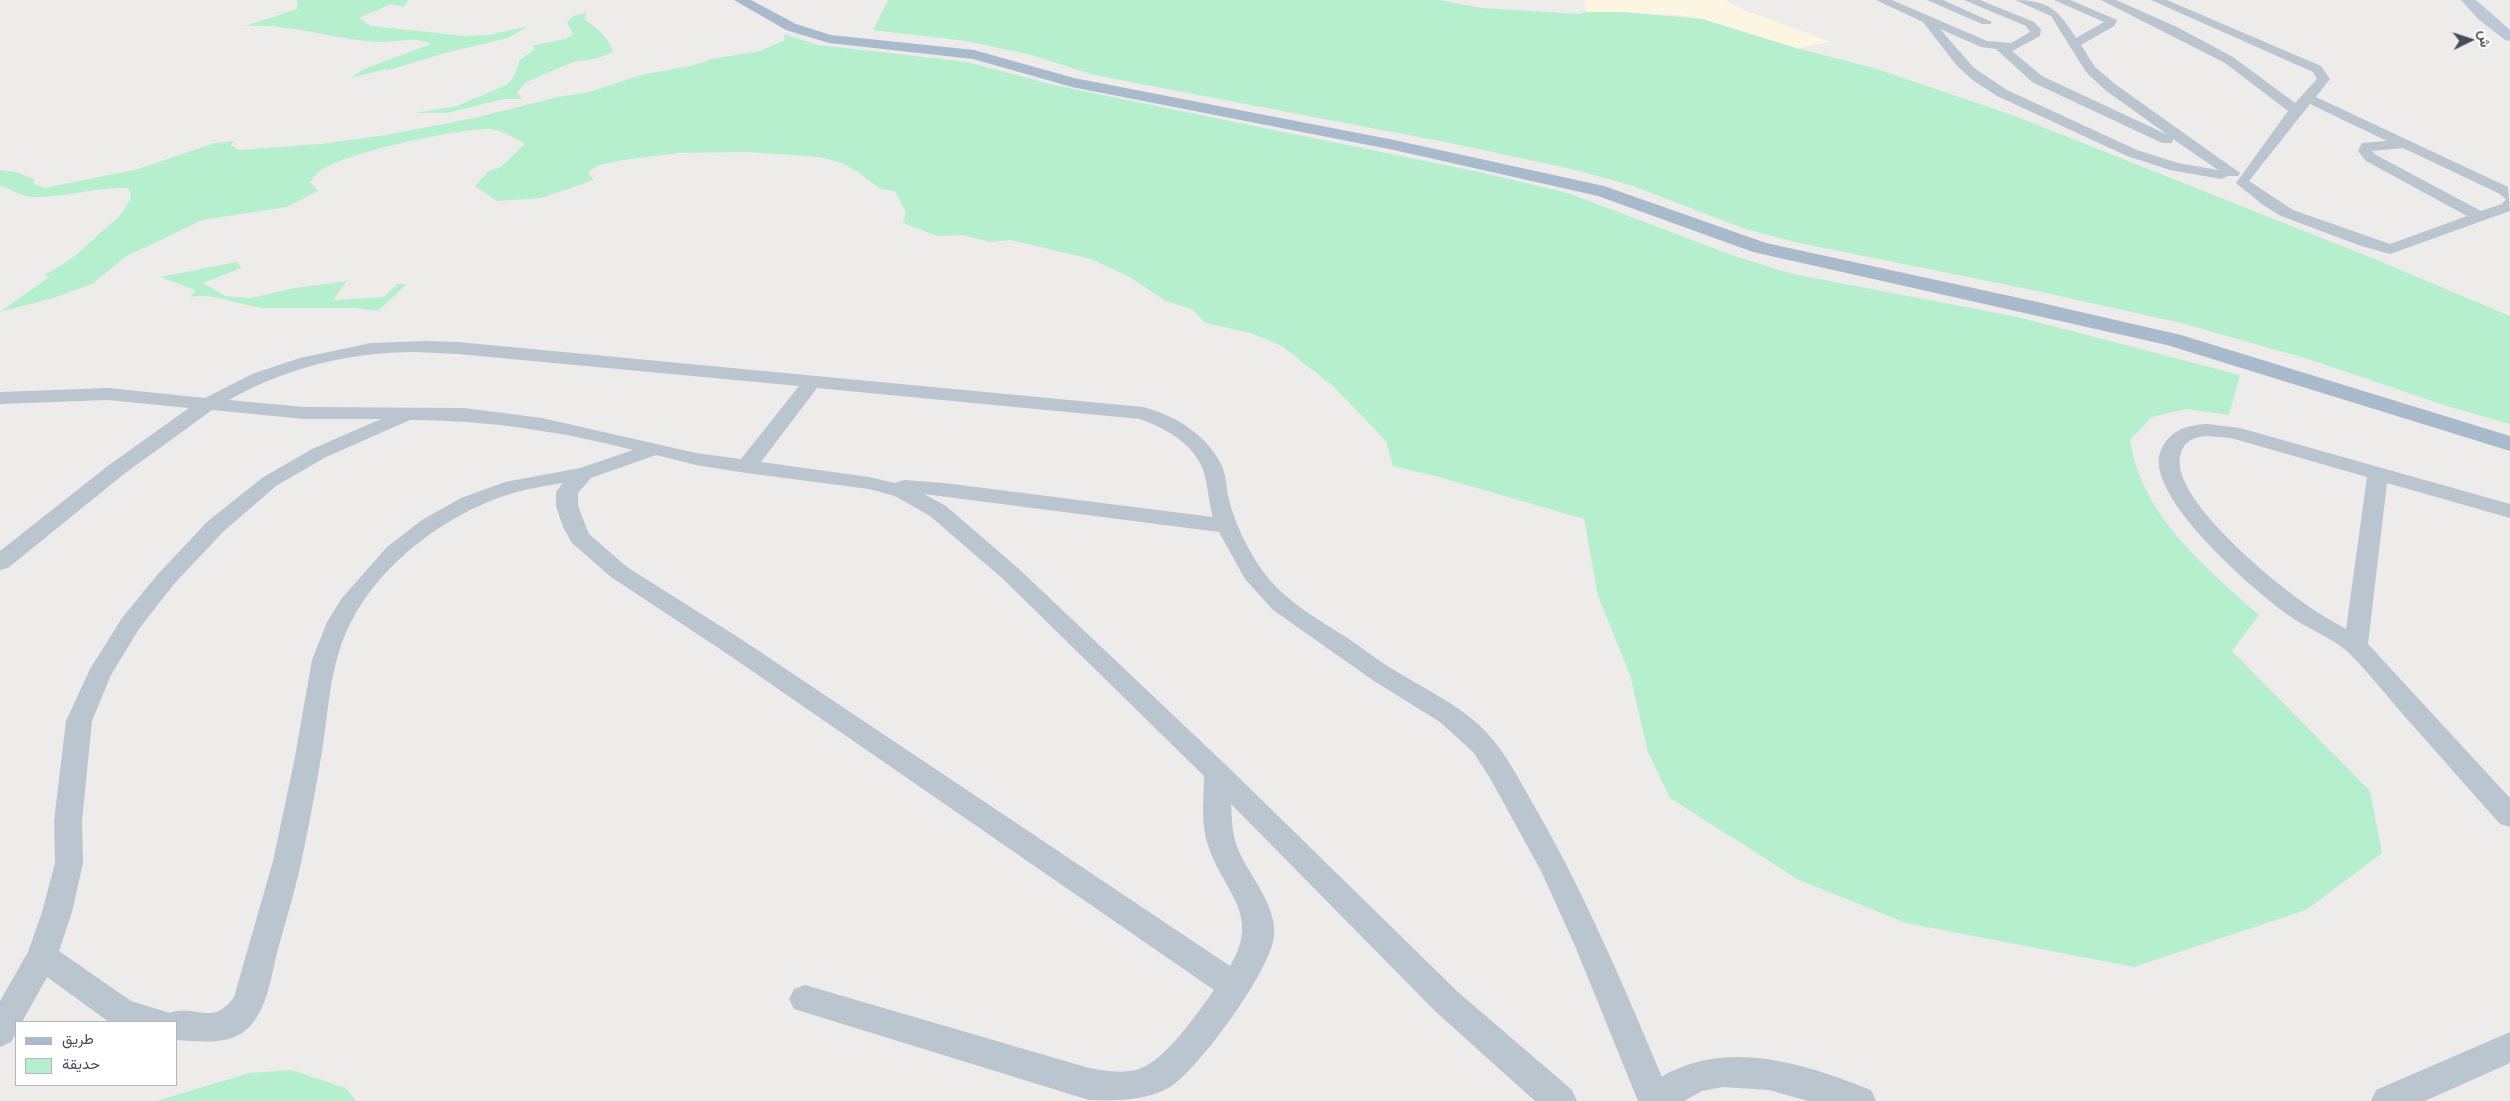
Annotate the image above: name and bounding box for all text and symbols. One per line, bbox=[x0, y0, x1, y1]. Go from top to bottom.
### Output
north arrow bbox=[2445, 15, 2495, 65]
text: ش bbox=[2476, 30, 2494, 48]
legend bbox=[15, 1021, 178, 1086]
text: طريق bbox=[62, 1030, 94, 1048]
text: حديقة bbox=[62, 1055, 100, 1073]

